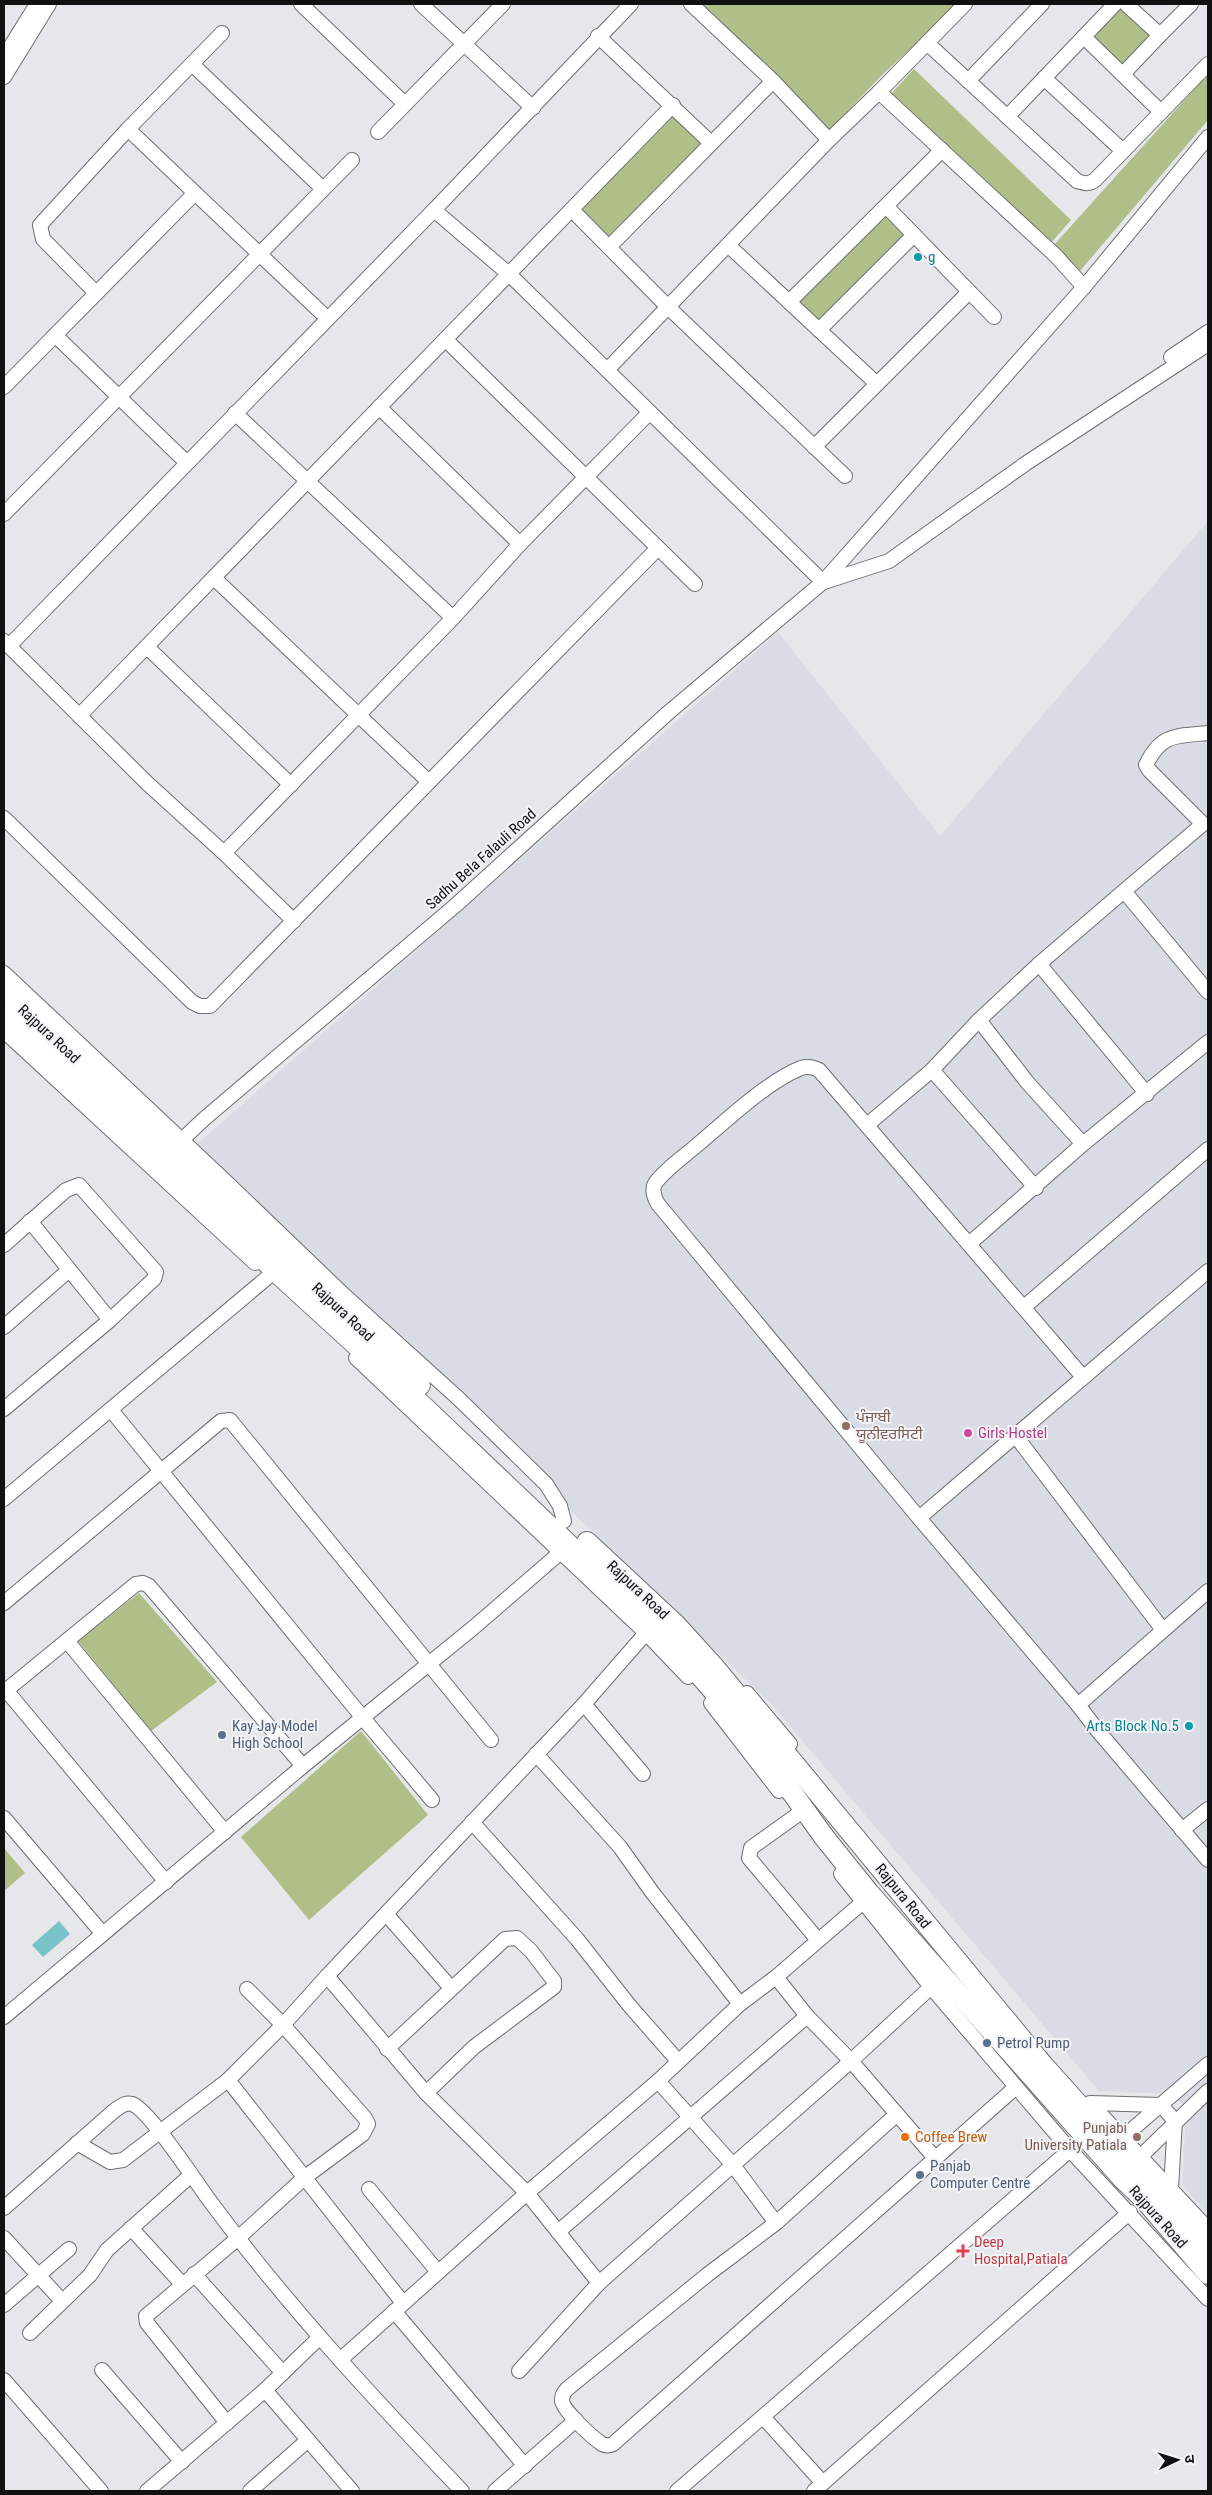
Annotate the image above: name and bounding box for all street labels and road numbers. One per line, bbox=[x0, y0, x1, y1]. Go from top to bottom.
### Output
street label: Sadhu Bela Falauli Road bbox=[422, 805, 540, 913]
street label: Rajpura Road bbox=[14, 1001, 84, 1067]
street label: Rajpura Road bbox=[308, 1279, 378, 1345]
street label: Rajpura Road bbox=[603, 1557, 673, 1623]
street label: Rajpura Road bbox=[871, 1860, 935, 1932]
street label: Rajpura Road bbox=[1125, 2182, 1191, 2252]

